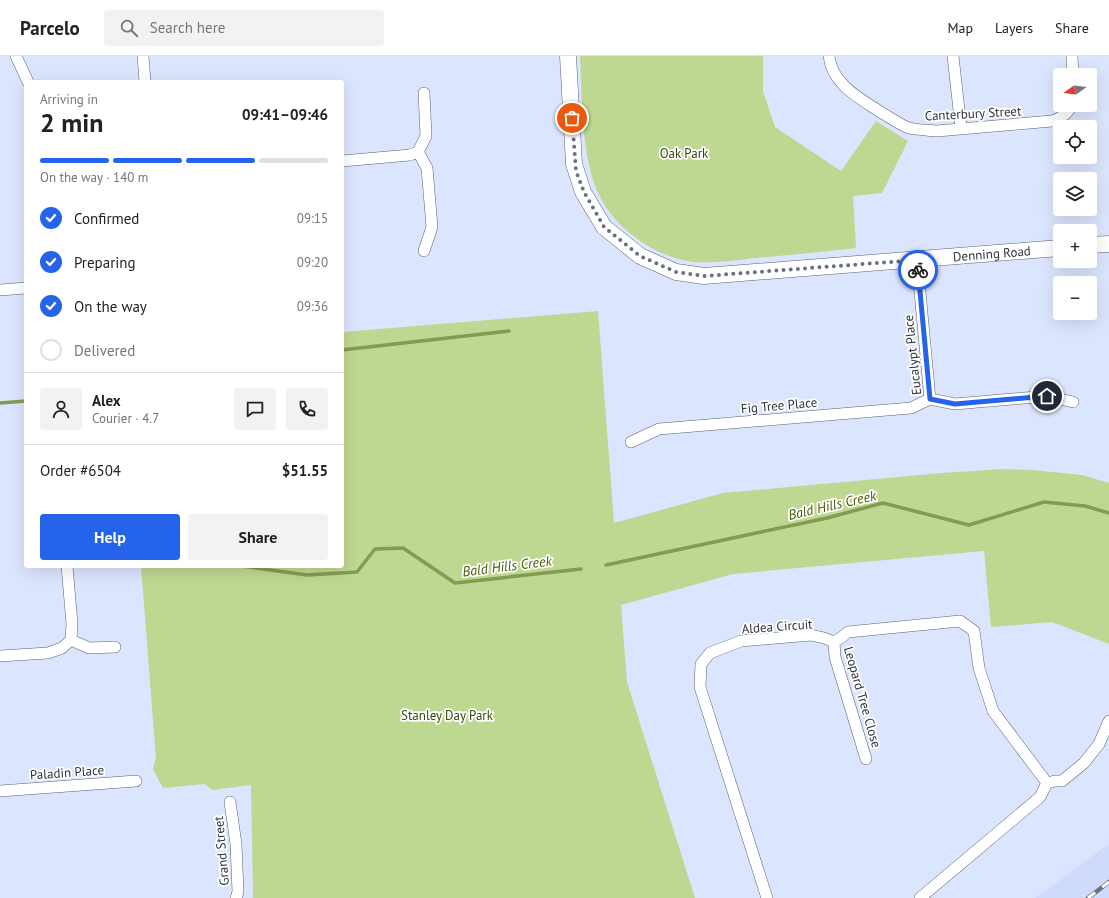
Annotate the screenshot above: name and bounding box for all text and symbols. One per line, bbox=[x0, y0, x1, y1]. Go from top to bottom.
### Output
search box bbox=[104, 10, 384, 46]
text: Parcelo bbox=[20, 16, 80, 40]
icon: search bbox=[118, 17, 140, 39]
text: Search here bbox=[150, 18, 225, 37]
text: Map bbox=[947, 19, 973, 37]
text: Layers bbox=[995, 19, 1033, 37]
text: Share bbox=[1055, 19, 1089, 37]
north arrow bbox=[1053, 68, 1097, 112]
map controls bbox=[1053, 68, 1097, 320]
text: Arriving in bbox=[40, 91, 98, 108]
pin bbox=[555, 101, 589, 135]
street label: Canterbury Street bbox=[924, 102, 1022, 125]
text: 09:41–09:46 bbox=[242, 105, 328, 124]
text: 2 min bbox=[40, 106, 103, 139]
icon: bag bbox=[561, 107, 583, 129]
button: locate bbox=[1053, 120, 1097, 164]
park label: Oak Park bbox=[660, 145, 709, 162]
text: On the way · 140 m bbox=[40, 169, 148, 186]
button: layers bbox=[1053, 172, 1097, 216]
icon: check bbox=[40, 207, 62, 229]
text: Confirmed bbox=[74, 209, 139, 228]
text: 09:15 bbox=[297, 210, 328, 227]
button: + bbox=[1053, 224, 1097, 268]
street label: Denning Road bbox=[952, 242, 1031, 265]
courier bbox=[898, 250, 938, 290]
icon: check bbox=[40, 251, 62, 273]
text: Preparing bbox=[74, 253, 136, 272]
text: 09:20 bbox=[297, 254, 328, 271]
icon: bike bbox=[907, 259, 929, 281]
button: − bbox=[1053, 276, 1097, 320]
icon: check bbox=[40, 295, 62, 317]
text: On the way bbox=[74, 297, 147, 316]
text: 09:36 bbox=[297, 298, 328, 315]
street label: Eucalypt Place bbox=[900, 314, 925, 396]
text: Delivered bbox=[74, 341, 135, 360]
pin bbox=[1030, 379, 1064, 413]
icon: home bbox=[1036, 385, 1058, 407]
button: person bbox=[40, 388, 82, 430]
button: chat bbox=[234, 388, 276, 430]
button: phone bbox=[286, 388, 328, 430]
text: Alex bbox=[92, 391, 121, 410]
street label: Fig Tree Place bbox=[740, 394, 818, 417]
text: Courier · 4.7 bbox=[92, 410, 159, 427]
text: Order #6504 bbox=[40, 461, 121, 480]
text: $51.55 bbox=[282, 461, 328, 480]
water label: Bald Hills Creek bbox=[786, 486, 878, 524]
button: Help bbox=[40, 514, 180, 560]
button: Share bbox=[188, 514, 328, 560]
water label: Bald Hills Creek bbox=[461, 552, 553, 580]
street label: Aldea Circuit bbox=[741, 616, 814, 637]
street label: Leopard Tree Close bbox=[840, 645, 885, 750]
park label: Stanley Day Park bbox=[401, 707, 494, 724]
street label: Paladin Place bbox=[29, 761, 105, 784]
street label: Grand Street bbox=[210, 815, 233, 886]

